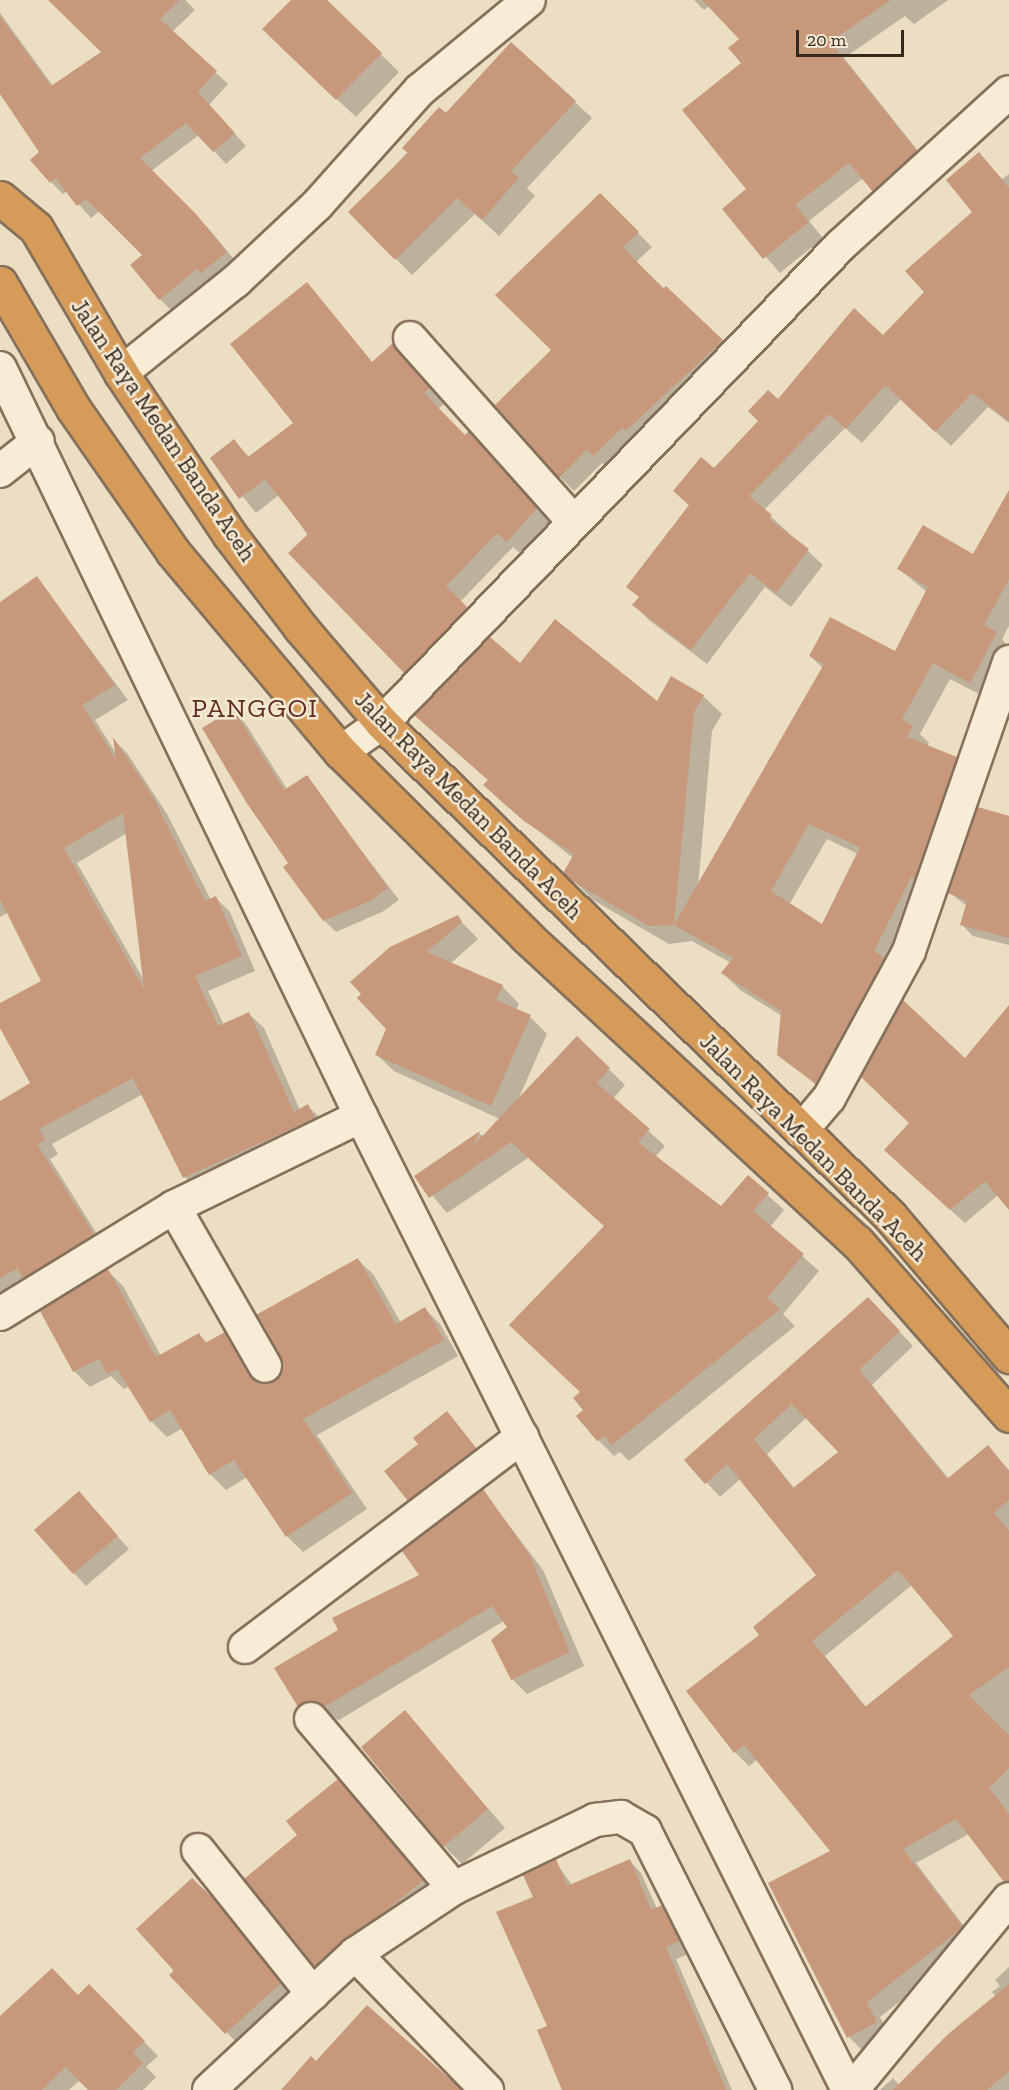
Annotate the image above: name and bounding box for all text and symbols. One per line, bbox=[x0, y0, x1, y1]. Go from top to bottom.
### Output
scale bar bbox=[799, 18, 907, 56]
text: 20 m bbox=[807, 29, 846, 51]
street label: Jalan Raya Medan Banda Aceh bbox=[65, 293, 263, 567]
street label: Jalan Raya Medan Banda Aceh bbox=[349, 685, 589, 925]
district label: PANGGOI bbox=[191, 693, 319, 725]
street label: Jalan Raya Medan Banda Aceh bbox=[694, 1027, 934, 1267]

